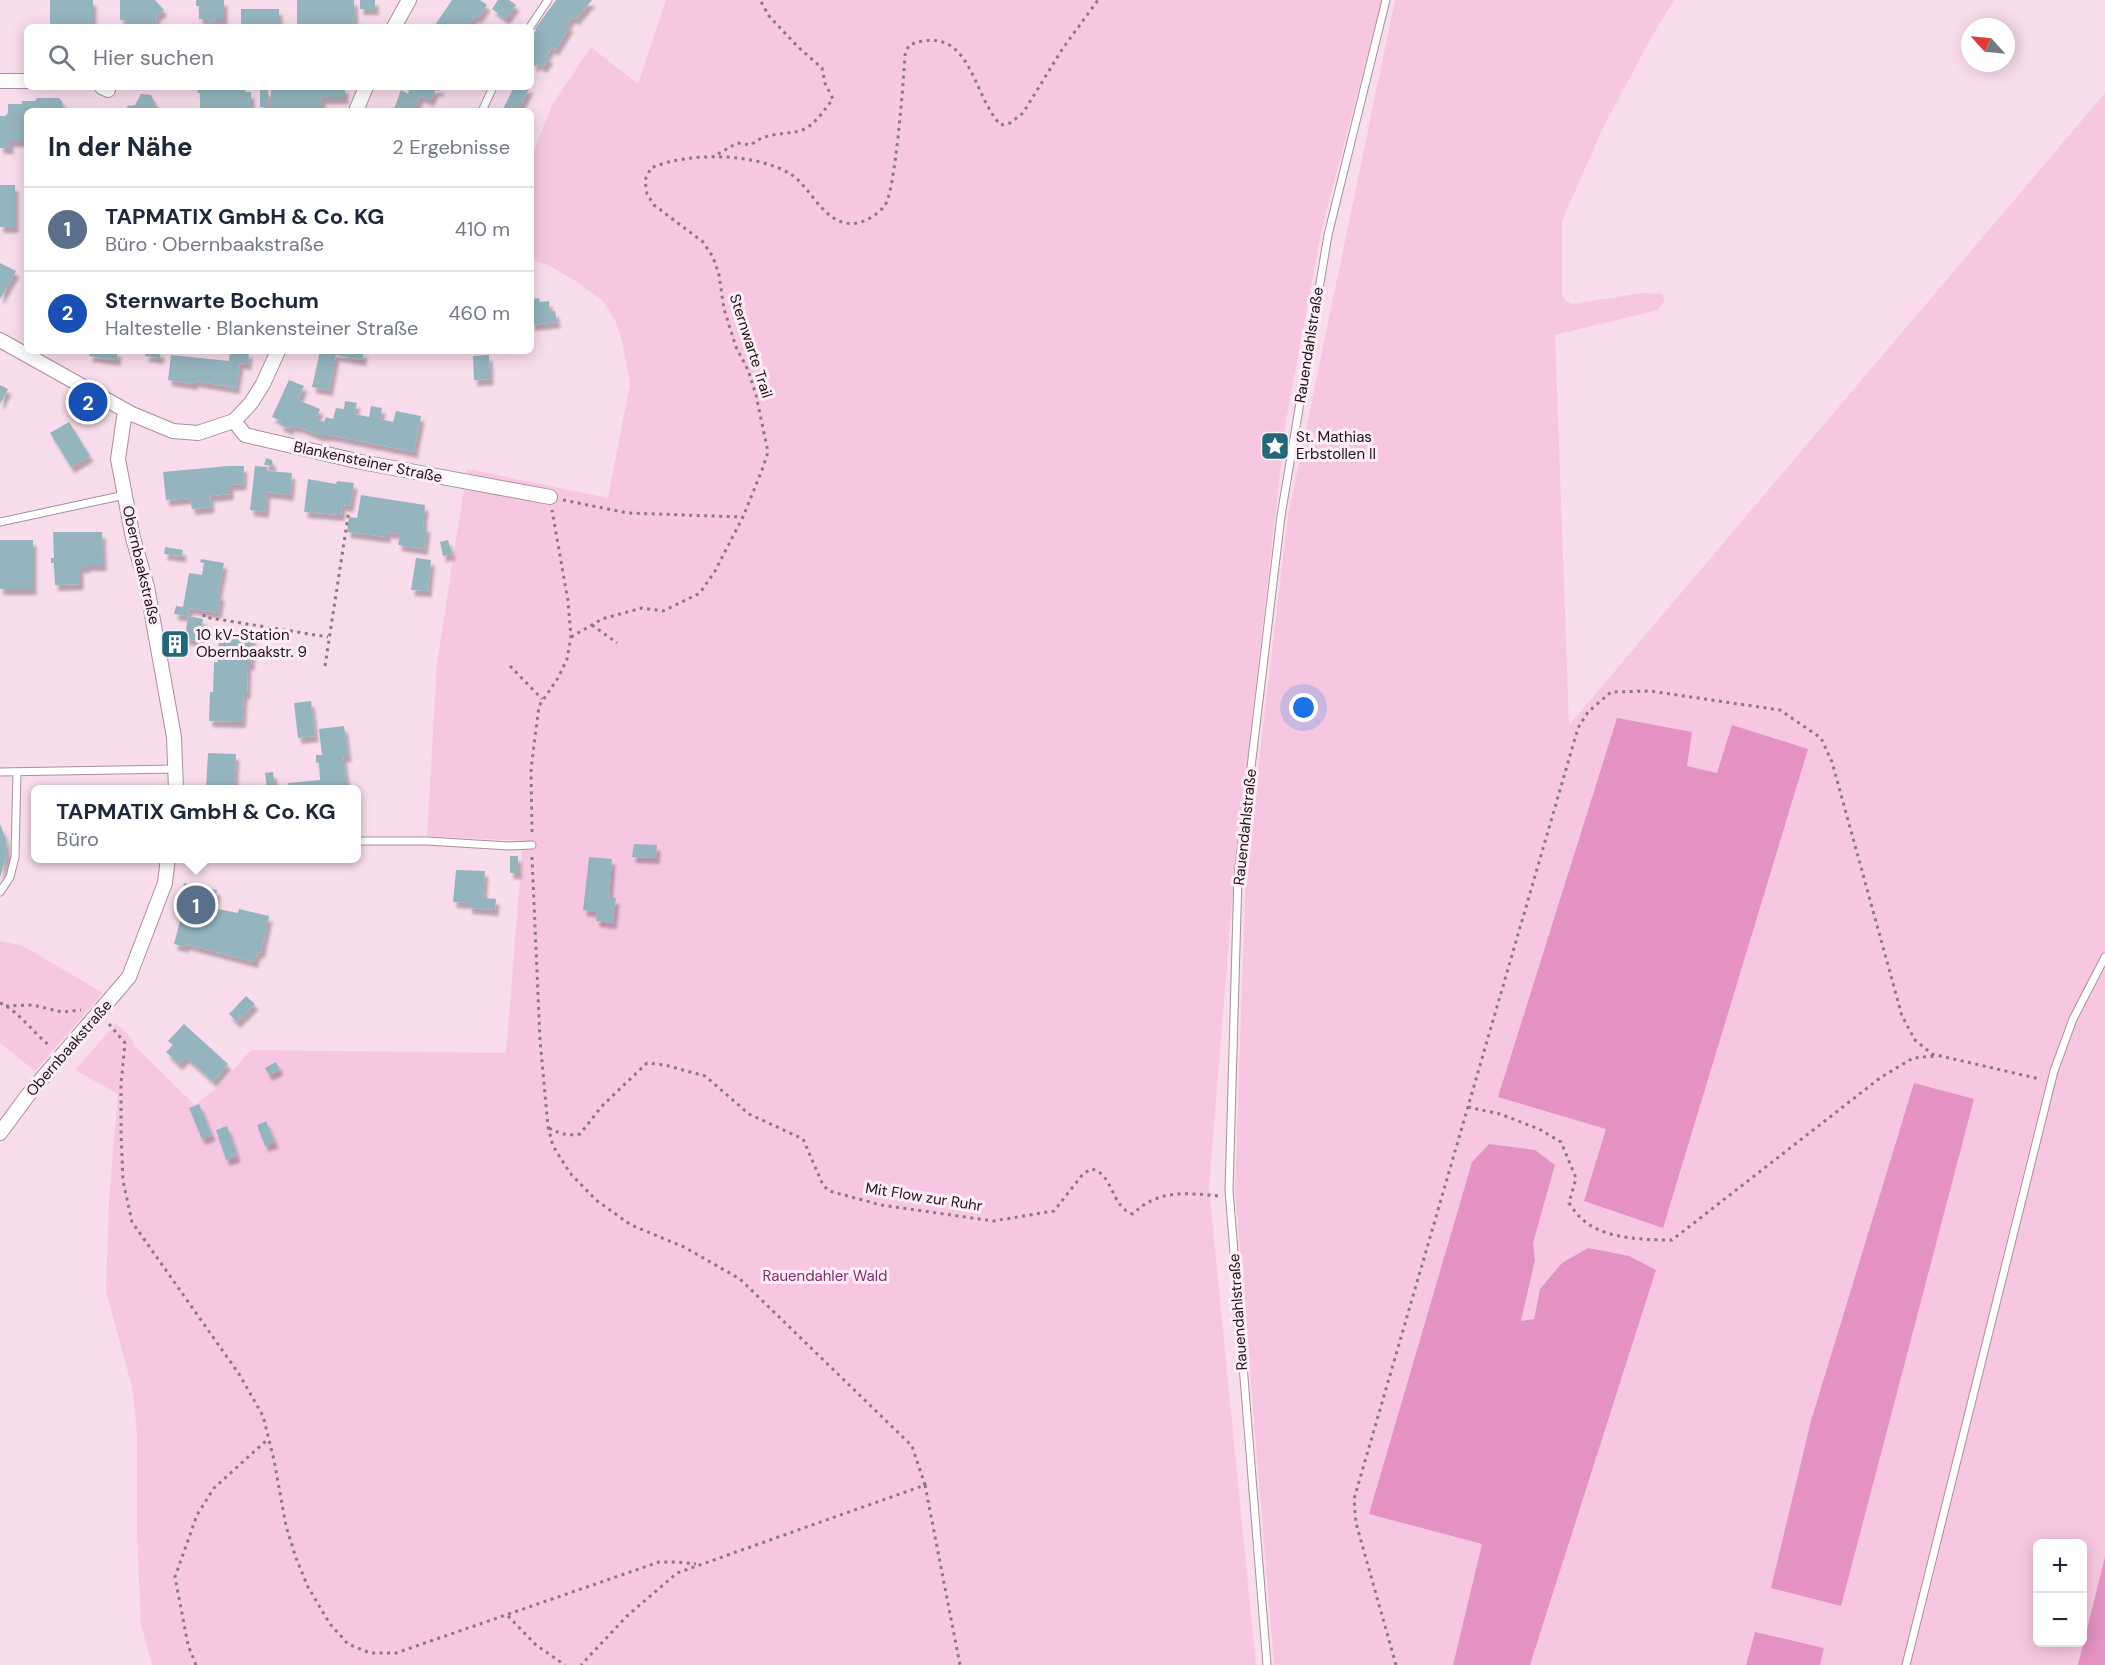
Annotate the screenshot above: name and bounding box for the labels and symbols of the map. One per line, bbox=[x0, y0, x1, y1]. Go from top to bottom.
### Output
north arrow bbox=[1961, 18, 2015, 72]
street label: Rauendahlstraße bbox=[1290, 286, 1328, 404]
street label: Sternwarte Trail bbox=[725, 291, 777, 401]
pin: 2 bbox=[68, 380, 107, 424]
place label: St. Mathias Erbstollen II bbox=[1296, 427, 1376, 464]
place icon: St. Mathias Erbstollen II bbox=[1259, 430, 1291, 462]
street label: Blankensteiner Straße bbox=[292, 436, 444, 488]
street label: Obernbaakstraße bbox=[118, 504, 164, 626]
place label: 10 kV-Station Obernbaakstr. 9 bbox=[196, 625, 307, 662]
building icon: 10 kV-Station Obernbaakstr. 9 bbox=[159, 628, 191, 660]
your location bbox=[1289, 693, 1318, 722]
street label: Rauendahlstraße bbox=[1229, 768, 1261, 886]
pin: 1 bbox=[176, 882, 216, 928]
street label: Obernbaakstraße bbox=[22, 996, 116, 1100]
street label: Mit Flow zur Ruhr bbox=[864, 1178, 984, 1216]
street label: Rauendahlstraße bbox=[1224, 1253, 1252, 1371]
park label: Rauendahler Wald bbox=[763, 1266, 887, 1286]

